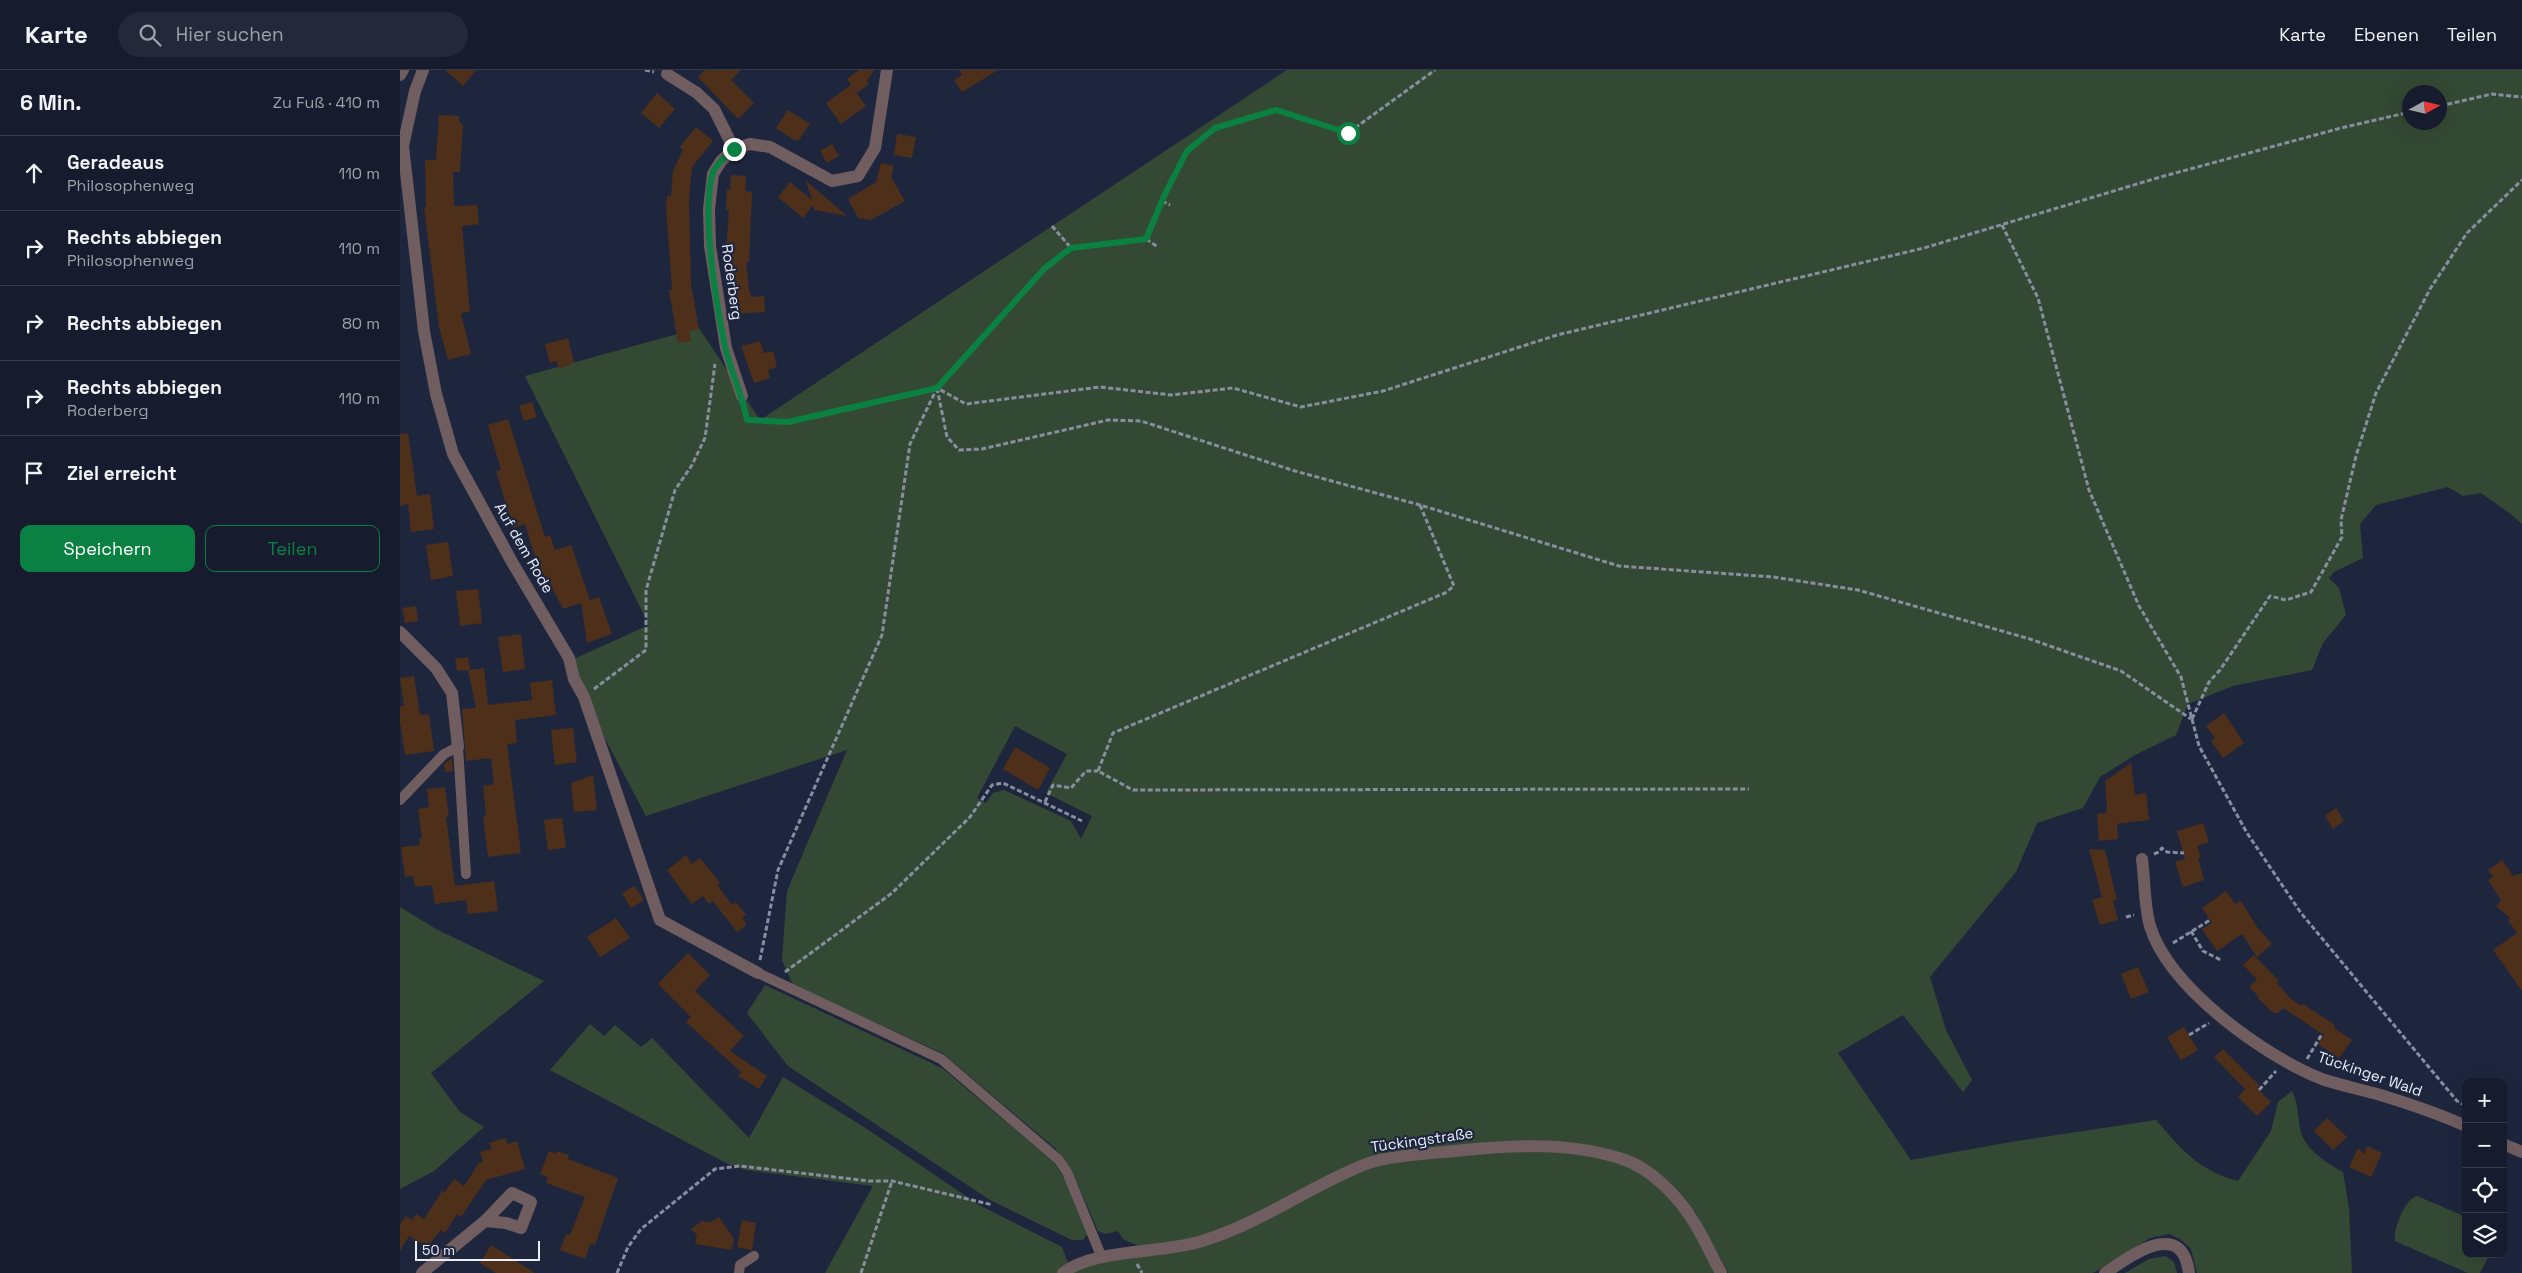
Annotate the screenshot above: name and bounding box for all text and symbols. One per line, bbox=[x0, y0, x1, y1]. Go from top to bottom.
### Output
search box bbox=[118, 12, 468, 57]
text: Karte bbox=[25, 19, 88, 50]
icon: search bbox=[136, 21, 164, 49]
text: Hier suchen bbox=[176, 22, 284, 47]
text: Karte bbox=[2279, 23, 2326, 46]
text: Ebenen bbox=[2354, 23, 2419, 46]
text: Teilen bbox=[2447, 23, 2497, 46]
north arrow bbox=[2402, 85, 2447, 130]
text: 6 Min. bbox=[20, 89, 82, 116]
text: Zu Fuß · 410 m bbox=[273, 92, 380, 113]
route start bbox=[1337, 122, 1360, 145]
route end bbox=[723, 138, 746, 161]
text: Geradeaus bbox=[67, 150, 164, 175]
icon: ahead bbox=[20, 159, 48, 187]
text: 110 m bbox=[338, 163, 380, 184]
text: Philosophenweg bbox=[67, 175, 194, 196]
text: Rechts abbiegen bbox=[67, 225, 222, 250]
icon: right bbox=[20, 234, 48, 262]
text: 110 m bbox=[338, 238, 380, 259]
street label: Roderberg bbox=[718, 243, 747, 321]
text: Philosophenweg bbox=[67, 250, 194, 271]
icon: right bbox=[20, 309, 48, 337]
text: Rechts abbiegen bbox=[67, 311, 222, 336]
text: 80 m bbox=[342, 313, 380, 334]
text: Rechts abbiegen bbox=[67, 375, 222, 400]
icon: right bbox=[20, 384, 48, 412]
text: 110 m bbox=[338, 388, 380, 409]
text: Roderberg bbox=[67, 400, 149, 421]
icon: arrive bbox=[20, 459, 48, 487]
text: Ziel erreicht bbox=[67, 461, 177, 486]
street label: Auf dem Rode bbox=[491, 499, 558, 597]
button: Speichern bbox=[20, 525, 195, 572]
button: Teilen bbox=[205, 525, 380, 572]
street label: Tückinger Wald bbox=[2315, 1047, 2425, 1100]
map controls bbox=[2462, 1078, 2507, 1258]
button: + bbox=[2462, 1078, 2507, 1123]
street label: Tückingstraße bbox=[1369, 1123, 1475, 1156]
button: − bbox=[2462, 1123, 2507, 1168]
button: locate bbox=[2462, 1168, 2507, 1213]
button: layers bbox=[2462, 1213, 2507, 1258]
scale bar bbox=[415, 1238, 540, 1261]
text: 50 m bbox=[422, 1241, 455, 1259]

